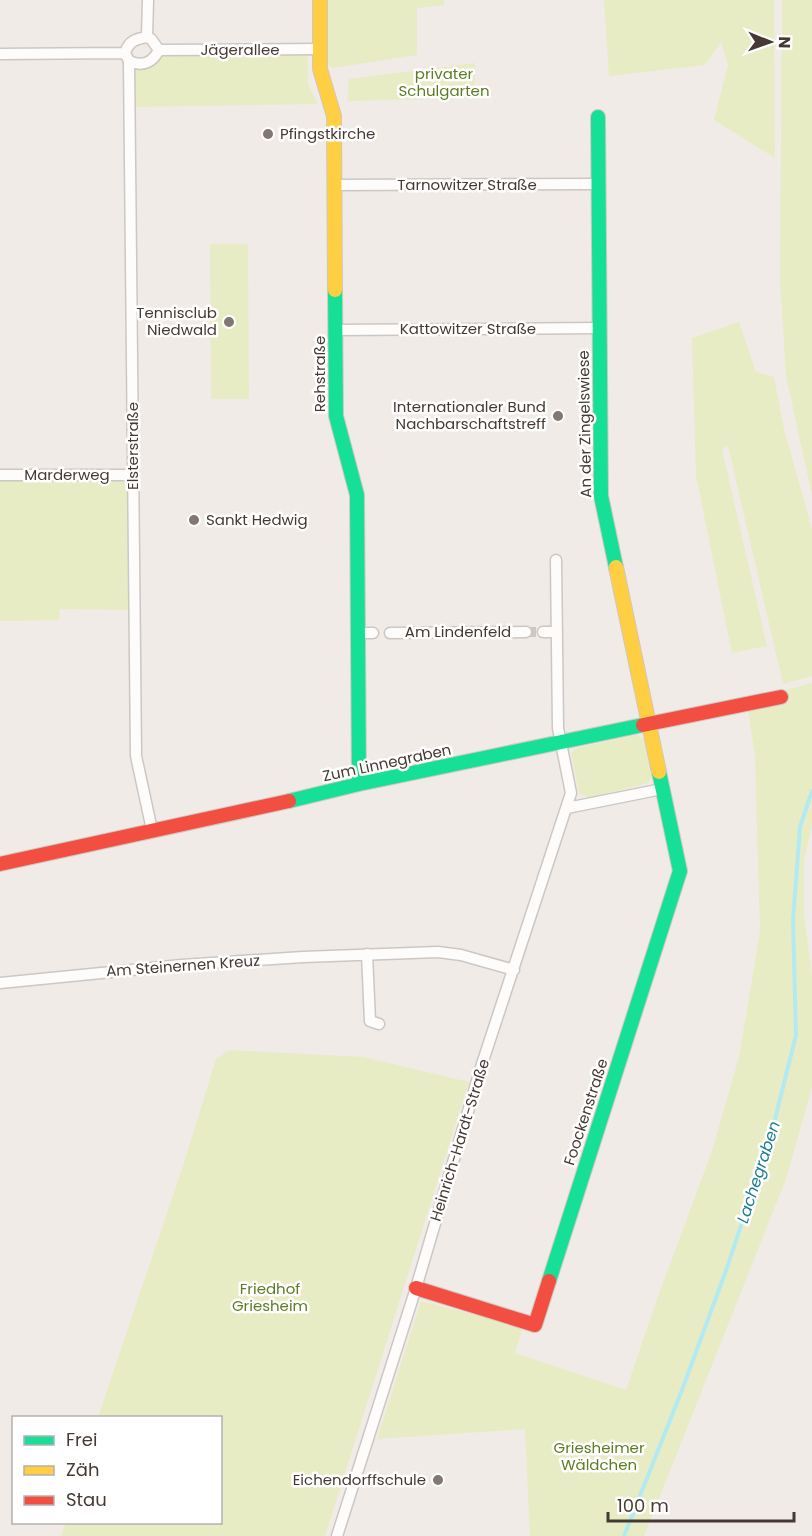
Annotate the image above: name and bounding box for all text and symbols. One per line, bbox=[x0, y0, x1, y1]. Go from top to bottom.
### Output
north arrow bbox=[740, 12, 800, 72]
text: N bbox=[773, 36, 796, 48]
street label: Jägerallee bbox=[200, 39, 280, 60]
park label: privater Schulgarten bbox=[398, 63, 490, 101]
place label: Pfingstkirche bbox=[280, 123, 375, 144]
marker: Pfingstkirche bbox=[261, 127, 275, 141]
street label: Tarnowitzer Straße bbox=[397, 174, 537, 195]
place label: Tennisclub Niedwald bbox=[136, 302, 217, 340]
marker: Tennisclub Niedwald bbox=[222, 315, 236, 329]
street label: Kattowitzer Straße bbox=[400, 318, 536, 339]
street label: Rehstraße bbox=[309, 336, 330, 412]
street label: An der Zingelswiese bbox=[573, 350, 596, 498]
place label: Internationaler Bund Nachbarschaftstreff bbox=[393, 396, 546, 434]
street label: Elsterstraße bbox=[122, 402, 143, 490]
marker: Internationaler Bund Nachbarschaftstreff bbox=[551, 409, 565, 423]
street label: Marderweg bbox=[24, 464, 110, 485]
place label: Sankt Hedwig bbox=[206, 509, 308, 530]
marker: Sankt Hedwig bbox=[187, 513, 201, 527]
street label: Am Lindenfeld bbox=[405, 621, 511, 642]
street label: Zum Linnegraben bbox=[321, 739, 453, 786]
street label: Am Steinernen Kreuz bbox=[105, 950, 261, 981]
street label: Heinrich-Hardt-Straße bbox=[425, 1056, 494, 1224]
street label: Foockenstraße bbox=[558, 1056, 613, 1168]
water label: Lachegraben bbox=[731, 1118, 786, 1226]
park label: Friedhof Griesheim bbox=[232, 1278, 308, 1316]
legend bbox=[12, 1416, 222, 1524]
text: Frei bbox=[66, 1427, 97, 1452]
park label: Griesheimer Wäldchen bbox=[553, 1437, 645, 1475]
text: Zäh bbox=[66, 1457, 99, 1482]
place label: Eichendorffschule bbox=[293, 1469, 426, 1490]
marker: Eichendorffschule bbox=[431, 1473, 445, 1487]
scale bar bbox=[608, 1485, 794, 1523]
text: Stau bbox=[66, 1487, 107, 1512]
text: 100 m bbox=[617, 1493, 669, 1518]

